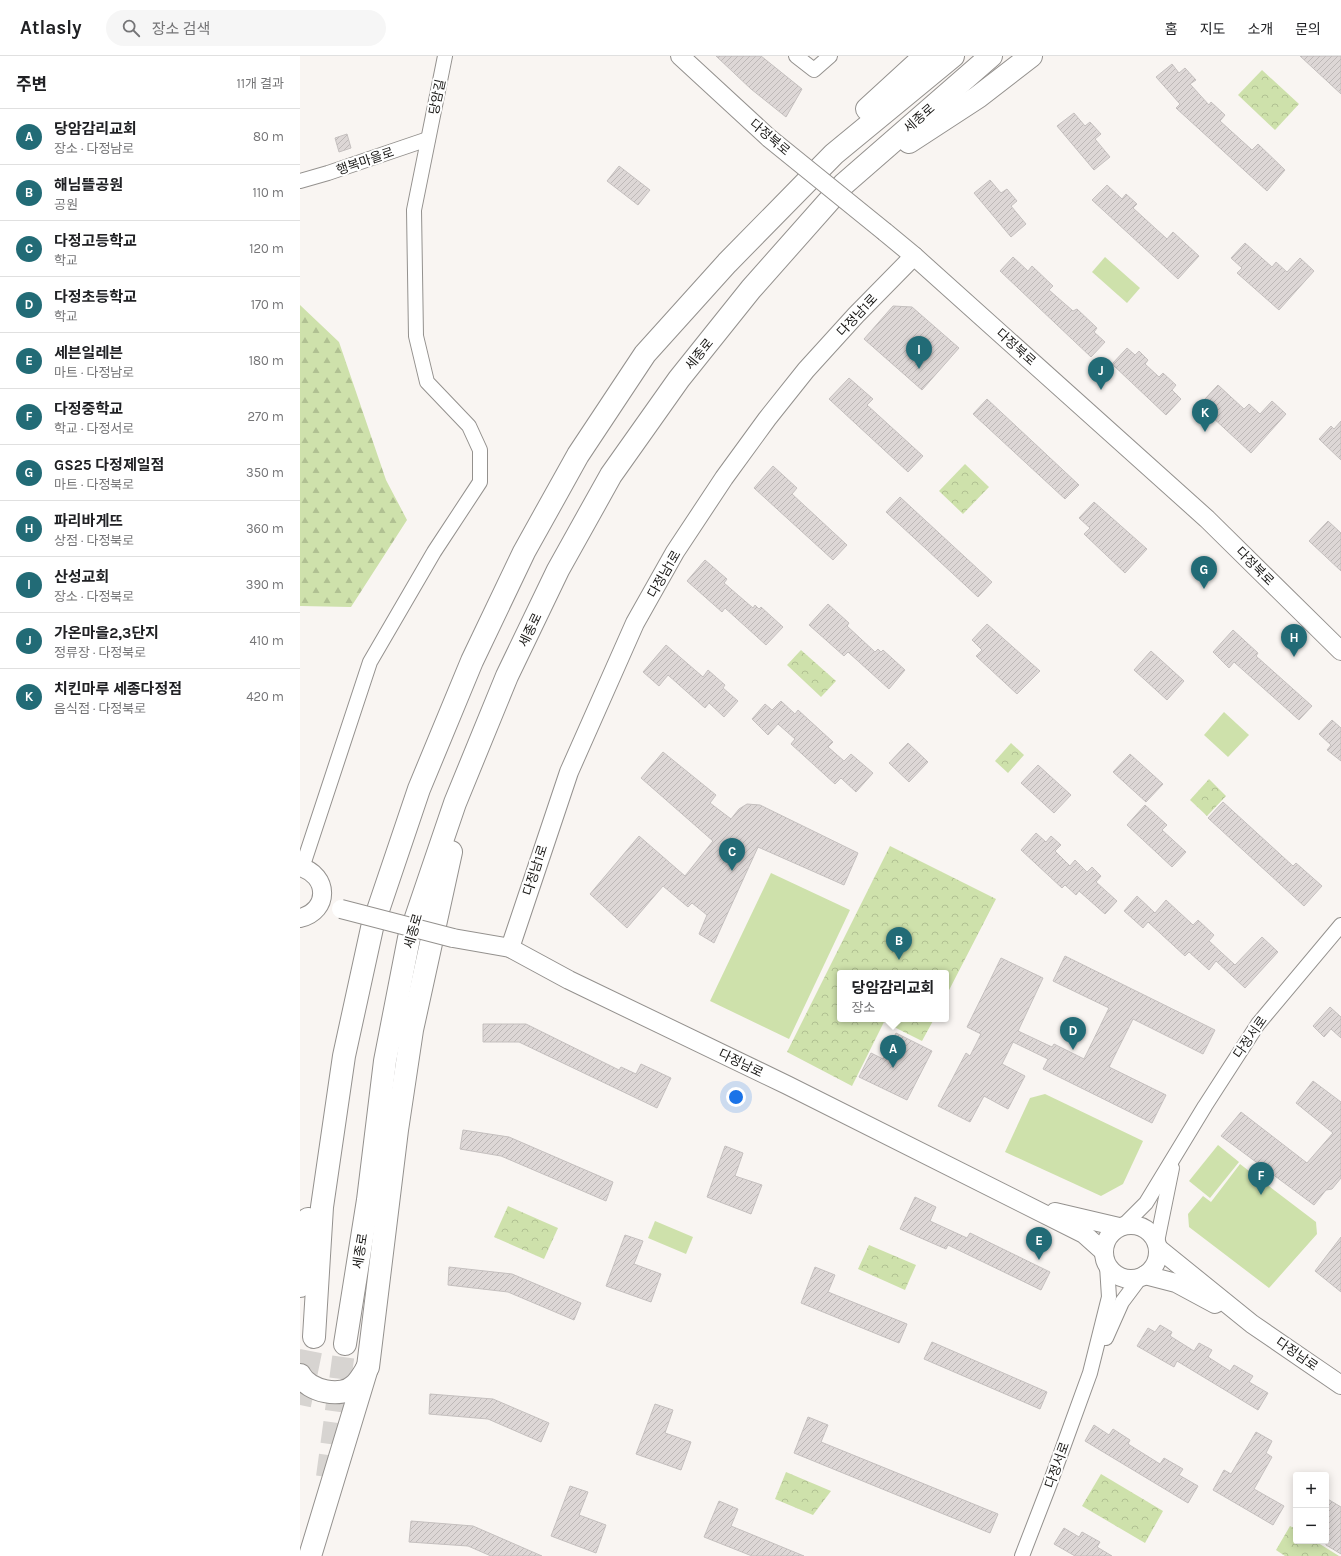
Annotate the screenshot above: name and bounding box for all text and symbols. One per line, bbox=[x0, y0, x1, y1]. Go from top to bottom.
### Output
search box bbox=[106, 10, 386, 46]
text: Atlasly bbox=[20, 17, 82, 39]
icon: search bbox=[120, 17, 142, 39]
text: 장소 검색 bbox=[152, 20, 210, 38]
text: 홈 bbox=[1165, 21, 1178, 38]
text: 지도 bbox=[1200, 21, 1225, 38]
text: 소개 bbox=[1247, 21, 1273, 38]
text: 문의 bbox=[1295, 21, 1321, 38]
text: 주변 bbox=[16, 74, 47, 94]
text: 11개 결과 bbox=[236, 76, 284, 91]
street label: 당암길 bbox=[426, 78, 448, 116]
street label: 세종로 bbox=[901, 101, 937, 135]
street label: 다정북로 bbox=[747, 116, 793, 158]
text: 당암감리교회 bbox=[54, 120, 137, 138]
text: A bbox=[25, 129, 33, 144]
text: 80 m bbox=[253, 129, 284, 144]
text: 장소 · 다정남로 bbox=[54, 141, 134, 156]
street label: 행복마을로 bbox=[334, 144, 396, 178]
text: 해님뜰공원 bbox=[54, 176, 123, 194]
text: B bbox=[25, 185, 33, 200]
text: 110 m bbox=[252, 185, 284, 200]
text: 공원 bbox=[54, 197, 78, 212]
text: 다정고등학교 bbox=[54, 232, 137, 250]
text: C bbox=[25, 241, 33, 256]
text: 120 m bbox=[249, 241, 284, 256]
text: 학교 bbox=[54, 253, 78, 268]
text: 다정초등학교 bbox=[54, 288, 137, 306]
street label: 다정남1로 bbox=[834, 291, 880, 339]
text: D bbox=[25, 297, 33, 312]
text: 170 m bbox=[251, 297, 284, 312]
text: 학교 bbox=[54, 309, 78, 324]
street label: 다정북로 bbox=[993, 325, 1039, 369]
street label: 세종로 bbox=[682, 335, 716, 373]
pin: I bbox=[906, 336, 932, 369]
text: 세븐일레븐 bbox=[54, 344, 123, 362]
text: E bbox=[25, 353, 33, 368]
text: 180 m bbox=[249, 353, 284, 368]
pin: J bbox=[1088, 357, 1114, 390]
text: 마트 · 다정남로 bbox=[54, 365, 134, 380]
pin: K bbox=[1192, 399, 1218, 432]
text: 다정중학교 bbox=[54, 400, 123, 418]
text: F bbox=[25, 409, 33, 424]
text: 270 m bbox=[247, 409, 284, 424]
text: 학교 · 다정서로 bbox=[54, 421, 134, 436]
text: GS25 다정제일점 bbox=[54, 456, 164, 474]
text: G bbox=[25, 465, 33, 480]
text: 350 m bbox=[246, 465, 284, 480]
text: 마트 · 다정북로 bbox=[54, 477, 134, 492]
text: 파리바게뜨 bbox=[54, 512, 123, 530]
text: H bbox=[24, 521, 34, 536]
text: 360 m bbox=[246, 521, 284, 536]
text: 상점 · 다정북로 bbox=[54, 533, 134, 548]
street label: 다정북로 bbox=[1233, 544, 1277, 588]
street label: 다정남1로 bbox=[644, 548, 684, 600]
pin: G bbox=[1191, 556, 1217, 589]
text: 산성교회 bbox=[54, 568, 109, 586]
text: I bbox=[27, 577, 31, 592]
text: 390 m bbox=[246, 577, 284, 592]
text: 장소 · 다정북로 bbox=[54, 589, 134, 604]
street label: 세종로 bbox=[515, 611, 545, 649]
text: 가온마을2,3단지 bbox=[54, 624, 159, 642]
pin: H bbox=[1281, 624, 1307, 657]
text: J bbox=[26, 633, 32, 648]
text: 410 m bbox=[249, 633, 284, 648]
text: 정류장 · 다정북로 bbox=[54, 645, 146, 660]
text: 치킨마루 세종다정점 bbox=[54, 680, 182, 698]
text: K bbox=[25, 689, 33, 704]
text: 420 m bbox=[246, 689, 284, 704]
text: 음식점 · 다정북로 bbox=[54, 701, 146, 716]
pin: C bbox=[719, 838, 745, 871]
street label: 다정남1로 bbox=[520, 843, 550, 897]
street label: 세종로 bbox=[401, 912, 425, 950]
pin: B bbox=[886, 927, 912, 960]
popup bbox=[837, 970, 949, 1022]
text: 당암감리교회 bbox=[852, 979, 934, 997]
text: 장소 bbox=[852, 1000, 876, 1015]
street label: 다정서로 bbox=[1230, 1013, 1270, 1061]
pin: D bbox=[1060, 1017, 1086, 1050]
pin: A bbox=[880, 1035, 906, 1068]
street label: 다정남로 bbox=[716, 1046, 766, 1080]
your location bbox=[726, 1087, 746, 1107]
pin: F bbox=[1248, 1162, 1274, 1195]
pin: E bbox=[1026, 1227, 1052, 1260]
street label: 세종로 bbox=[350, 1232, 370, 1270]
street label: 다정남로 bbox=[1273, 1334, 1321, 1374]
street label: 다정서로 bbox=[1042, 1440, 1072, 1490]
map controls bbox=[1293, 1472, 1329, 1544]
button: + bbox=[1293, 1472, 1329, 1508]
button: − bbox=[1293, 1508, 1329, 1544]

